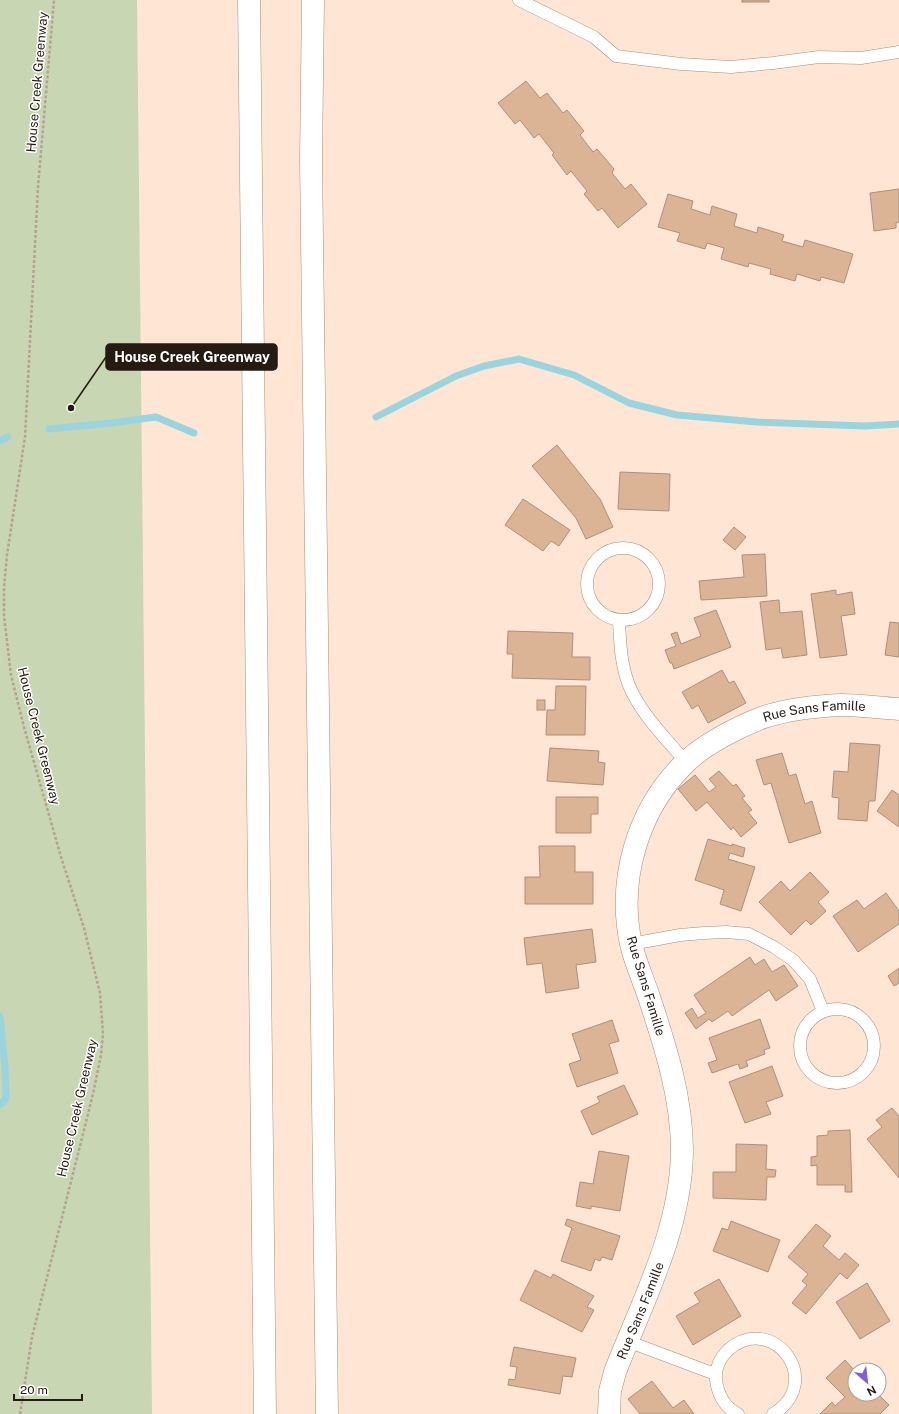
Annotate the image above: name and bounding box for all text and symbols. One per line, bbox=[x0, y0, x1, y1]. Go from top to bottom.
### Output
street label: House Creek Greenway bbox=[23, 11, 51, 153]
callout: House Creek Greenway bbox=[106, 344, 277, 370]
text: House Creek Greenway bbox=[114, 349, 270, 365]
street label: House Creek Greenway bbox=[15, 666, 63, 806]
street label: Rue Sans Famille bbox=[761, 697, 866, 724]
street label: Rue Sans Famille bbox=[624, 934, 668, 1038]
street label: House Creek Greenway bbox=[54, 1037, 100, 1179]
street label: Rue Sans Famille bbox=[613, 1260, 666, 1361]
north arrow bbox=[847, 1362, 887, 1402]
scale bar bbox=[14, 1376, 82, 1402]
text: 20 m bbox=[20, 1383, 48, 1397]
text: N bbox=[865, 1384, 878, 1398]

